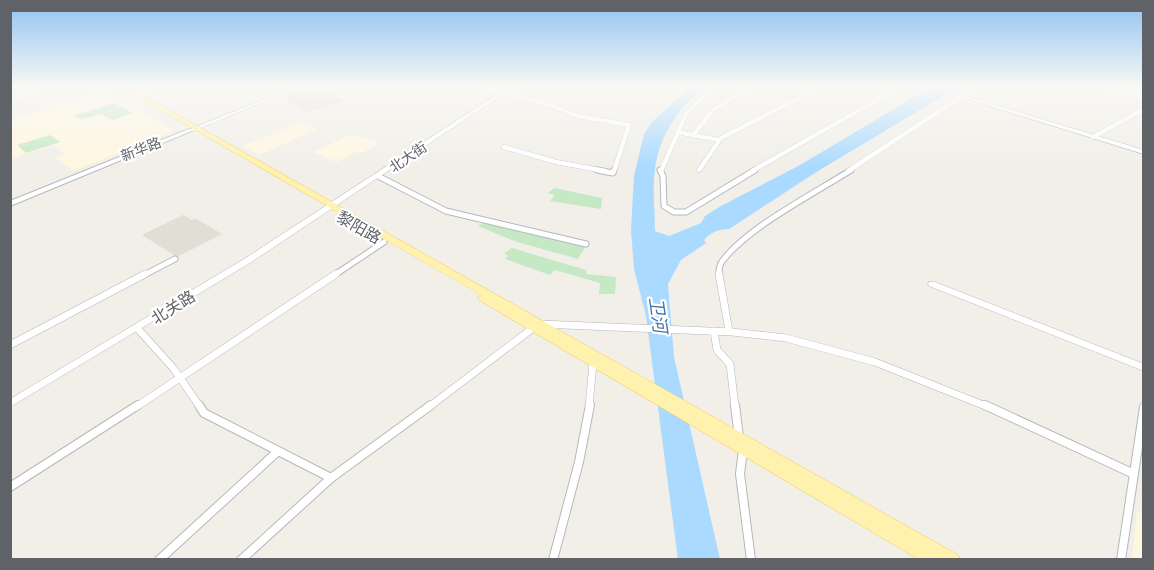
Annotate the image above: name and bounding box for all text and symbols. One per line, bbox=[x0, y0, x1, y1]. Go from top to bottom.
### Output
street label: 新华路 bbox=[118, 133, 164, 165]
street label: 北大街 bbox=[386, 138, 430, 176]
street label: 黎阳路 bbox=[333, 206, 385, 249]
street label: 北关路 bbox=[147, 286, 199, 329]
water label: 卫河 bbox=[644, 296, 673, 337]

